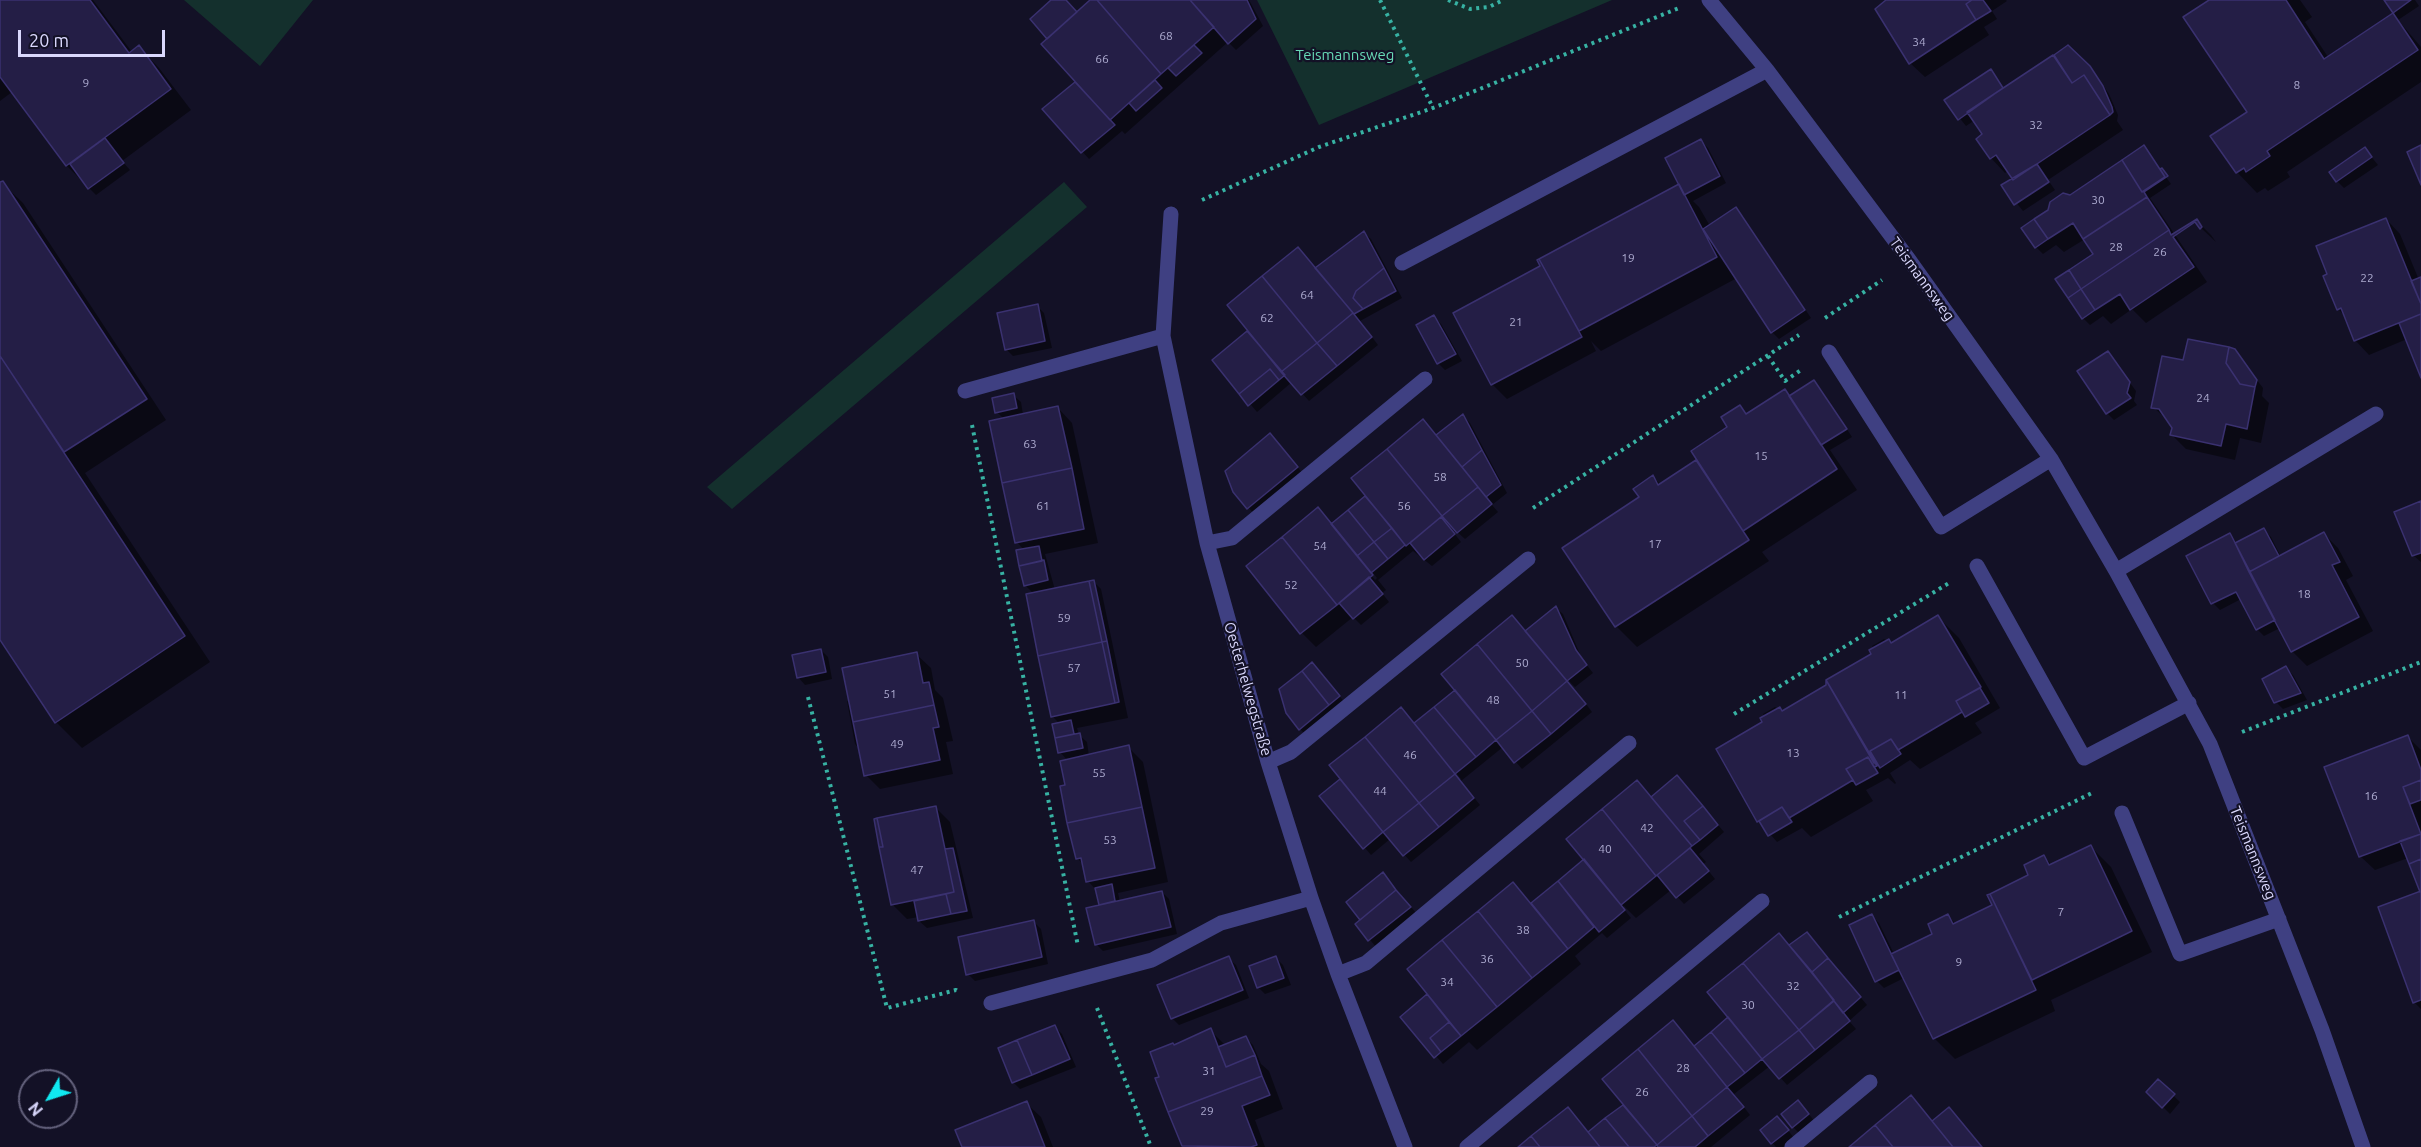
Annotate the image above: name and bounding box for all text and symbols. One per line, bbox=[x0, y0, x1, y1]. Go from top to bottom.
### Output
scale bar bbox=[21, 18, 168, 56]
house number: 68 bbox=[1159, 29, 1173, 43]
text: 20 m bbox=[29, 30, 69, 50]
house number: 34 bbox=[1912, 35, 1926, 49]
park label: Teismannsweg bbox=[1296, 46, 1394, 64]
house number: 66 bbox=[1095, 52, 1109, 66]
house number: 9 bbox=[83, 76, 89, 90]
house number: 8 bbox=[2294, 78, 2300, 92]
house number: 32 bbox=[2029, 118, 2043, 132]
house number: 30 bbox=[2091, 193, 2105, 207]
street label: Teismannsweg bbox=[1886, 234, 1958, 324]
house number: 28 bbox=[2109, 240, 2123, 254]
house number: 26 bbox=[2153, 245, 2167, 259]
house number: 19 bbox=[1621, 251, 1635, 265]
house number: 22 bbox=[2360, 271, 2374, 285]
house number: 64 bbox=[1300, 288, 1314, 302]
house number: 62 bbox=[1260, 311, 1274, 325]
house number: 21 bbox=[1509, 315, 1523, 329]
house number: 24 bbox=[2196, 391, 2210, 405]
house number: 63 bbox=[1023, 437, 1037, 451]
house number: 15 bbox=[1754, 449, 1768, 463]
house number: 58 bbox=[1433, 470, 1447, 484]
house number: 61 bbox=[1036, 499, 1050, 513]
house number: 56 bbox=[1397, 499, 1411, 513]
house number: 17 bbox=[1648, 537, 1662, 551]
house number: 54 bbox=[1313, 539, 1327, 553]
house number: 52 bbox=[1284, 578, 1298, 592]
house number: 18 bbox=[2297, 587, 2311, 601]
house number: 59 bbox=[1057, 611, 1071, 625]
street label: Oesterhelwegstraße bbox=[1220, 620, 1276, 758]
house number: 50 bbox=[1515, 656, 1529, 670]
house number: 57 bbox=[1067, 661, 1081, 675]
house number: 51 bbox=[883, 687, 897, 701]
house number: 11 bbox=[1894, 688, 1908, 702]
house number: 48 bbox=[1486, 693, 1500, 707]
house number: 49 bbox=[890, 737, 904, 751]
house number: 13 bbox=[1786, 746, 1800, 760]
house number: 46 bbox=[1403, 748, 1417, 762]
house number: 55 bbox=[1092, 766, 1106, 780]
house number: 44 bbox=[1373, 784, 1387, 798]
house number: 16 bbox=[2364, 789, 2378, 803]
street label: Teismannsweg bbox=[2226, 804, 2280, 902]
house number: 42 bbox=[1640, 821, 1654, 835]
house number: 53 bbox=[1103, 833, 1117, 847]
house number: 40 bbox=[1598, 842, 1612, 856]
house number: 47 bbox=[910, 863, 924, 877]
house number: 7 bbox=[2058, 905, 2064, 919]
house number: 38 bbox=[1516, 923, 1530, 937]
house number: 36 bbox=[1480, 952, 1494, 966]
house number: 9 bbox=[1956, 955, 1962, 969]
house number: 34 bbox=[1440, 975, 1454, 989]
house number: 32 bbox=[1786, 979, 1800, 993]
house number: 30 bbox=[1741, 998, 1755, 1012]
house number: 28 bbox=[1676, 1061, 1690, 1075]
house number: 31 bbox=[1202, 1064, 1216, 1078]
north arrow bbox=[18, 1069, 78, 1129]
house number: 26 bbox=[1635, 1085, 1649, 1099]
text: N bbox=[25, 1099, 46, 1119]
house number: 29 bbox=[1200, 1104, 1214, 1118]

